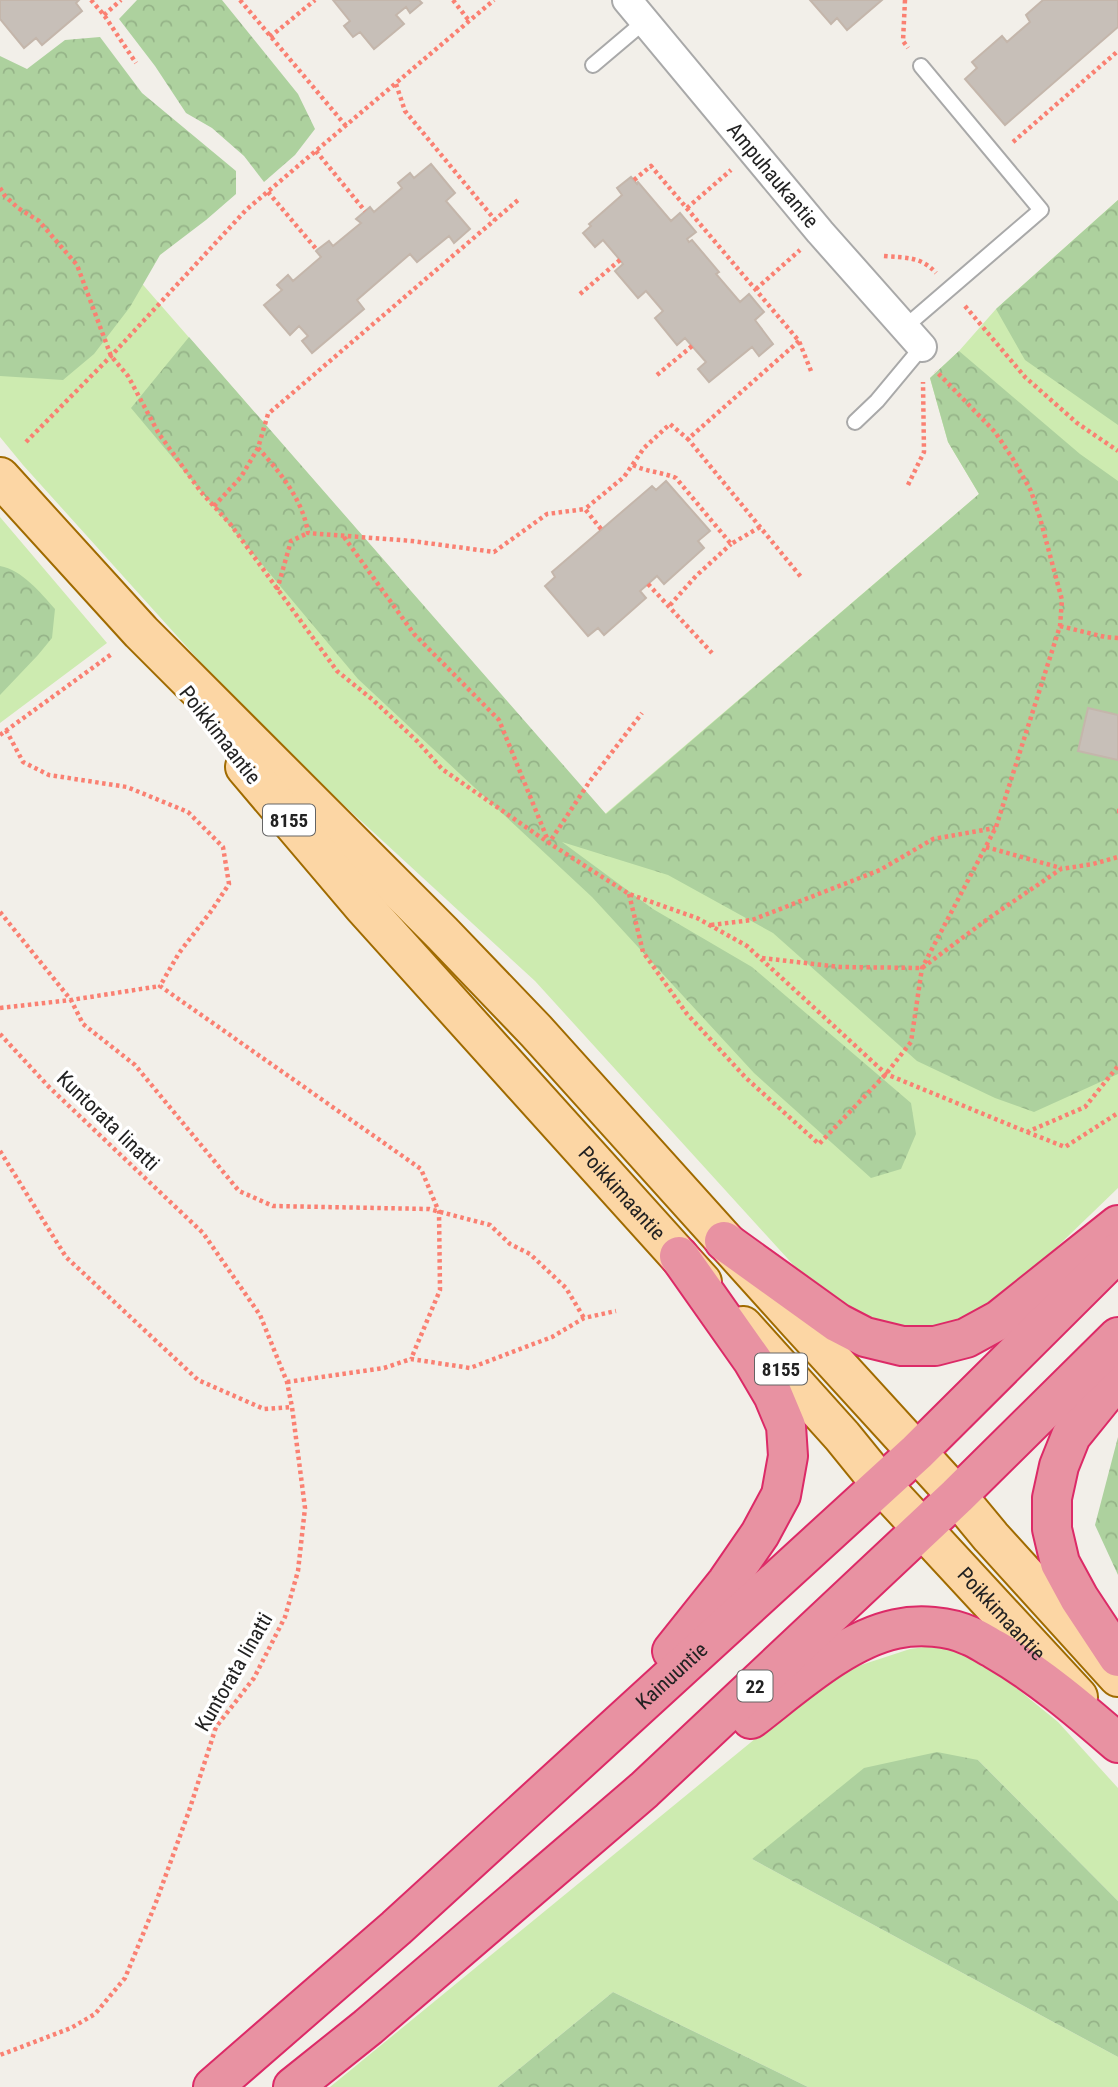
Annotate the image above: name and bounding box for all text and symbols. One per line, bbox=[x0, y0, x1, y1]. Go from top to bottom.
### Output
street label: Ampuhaukantie bbox=[722, 118, 824, 233]
street label: Poikkimaantie bbox=[174, 681, 266, 789]
road number: 8155 bbox=[263, 804, 315, 835]
street label: Kuntorata Iinatti bbox=[52, 1066, 164, 1176]
street label: Poikkimaantie bbox=[574, 1141, 670, 1245]
road number: 8155 bbox=[755, 1354, 807, 1385]
street label: Poikkimaantie bbox=[953, 1563, 1050, 1666]
street label: Kuntorata Iinatti bbox=[190, 1609, 278, 1735]
street label: Kainuuntie bbox=[631, 1637, 712, 1715]
road number: 22 bbox=[738, 1670, 772, 1702]

